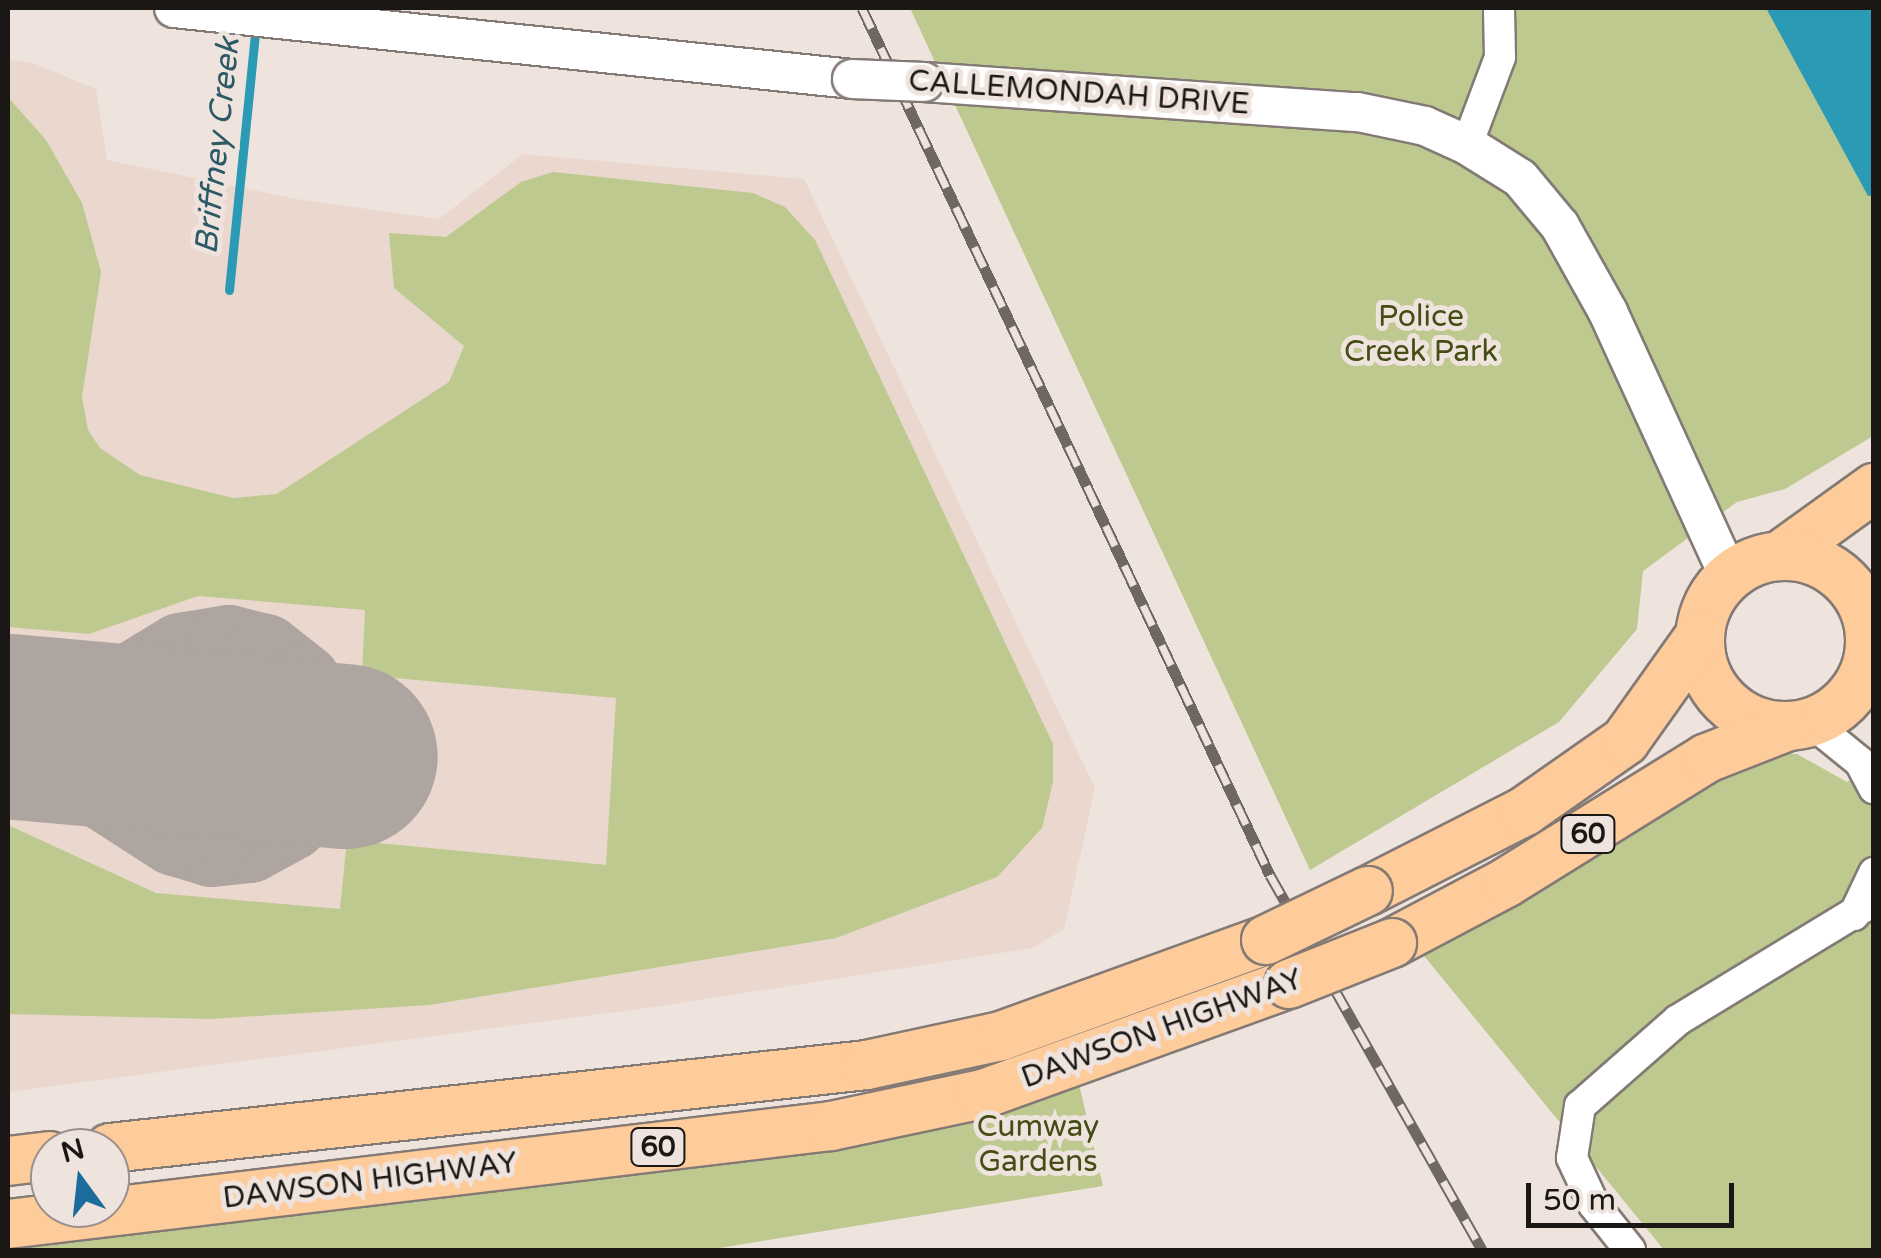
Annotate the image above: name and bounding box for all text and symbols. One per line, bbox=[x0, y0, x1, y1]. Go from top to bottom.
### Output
water label: Briffney Creek bbox=[188, 36, 248, 256]
street label: CALLEMONDAH DRIVE bbox=[907, 63, 1251, 123]
park label: Police Creek Park bbox=[1344, 299, 1498, 370]
road number: 60 bbox=[1558, 811, 1618, 857]
street label: DAWSON HIGHWAY bbox=[1017, 961, 1307, 1097]
park label: Cumway Gardens bbox=[977, 1109, 1099, 1180]
road number: 60 bbox=[628, 1124, 688, 1170]
north arrow bbox=[30, 1128, 130, 1228]
text: N bbox=[57, 1132, 88, 1170]
street label: DAWSON HIGHWAY bbox=[221, 1145, 519, 1217]
scale bar bbox=[1531, 1163, 1738, 1225]
text: 50 m bbox=[1543, 1182, 1616, 1219]

